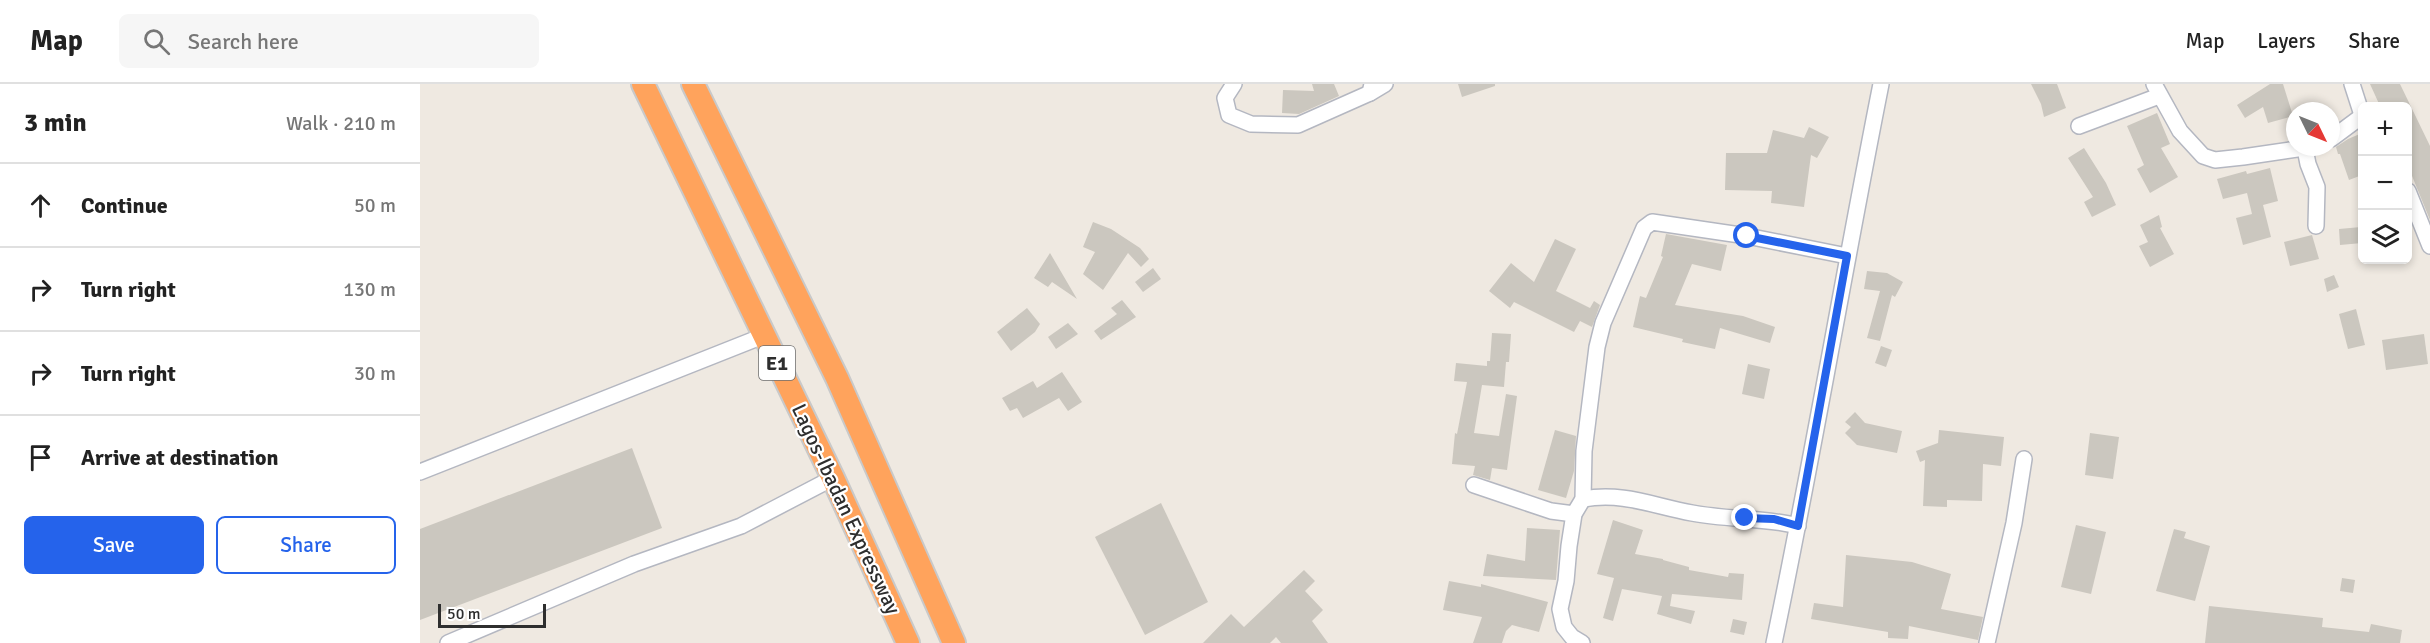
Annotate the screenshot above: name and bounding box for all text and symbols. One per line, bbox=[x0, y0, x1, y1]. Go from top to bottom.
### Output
search box bbox=[119, 14, 539, 68]
text: Map bbox=[30, 24, 83, 58]
icon: search bbox=[140, 25, 173, 58]
text: Search here bbox=[188, 28, 299, 55]
text: Map bbox=[2186, 28, 2224, 54]
text: Layers bbox=[2257, 28, 2315, 54]
text: Share bbox=[2348, 28, 2400, 54]
north arrow bbox=[2286, 102, 2340, 156]
map controls bbox=[2358, 102, 2412, 264]
button: + bbox=[2358, 102, 2412, 156]
text: 3 min bbox=[24, 107, 87, 139]
text: Walk · 210 m bbox=[286, 111, 396, 136]
button: − bbox=[2358, 156, 2412, 210]
icon: ahead bbox=[24, 189, 57, 222]
text: Continue bbox=[81, 192, 168, 219]
text: 50 m bbox=[354, 193, 396, 218]
button: layers bbox=[2358, 210, 2412, 264]
route start bbox=[1733, 222, 1759, 248]
icon: right bbox=[24, 273, 57, 306]
text: Turn right bbox=[81, 276, 176, 303]
text: 130 m bbox=[343, 277, 396, 302]
road number: E1 bbox=[759, 346, 795, 380]
icon: right bbox=[24, 357, 57, 390]
text: Turn right bbox=[81, 360, 176, 387]
text: 30 m bbox=[354, 361, 396, 386]
street label: Lagos-Ibadan Expressway bbox=[786, 399, 906, 619]
icon: arrive bbox=[24, 441, 57, 474]
text: Arrive at destination bbox=[81, 444, 278, 471]
route end bbox=[1731, 504, 1757, 530]
button: Save bbox=[24, 516, 204, 574]
button: Share bbox=[216, 516, 396, 574]
scale bar bbox=[438, 601, 546, 628]
text: 50 m bbox=[447, 604, 481, 624]

